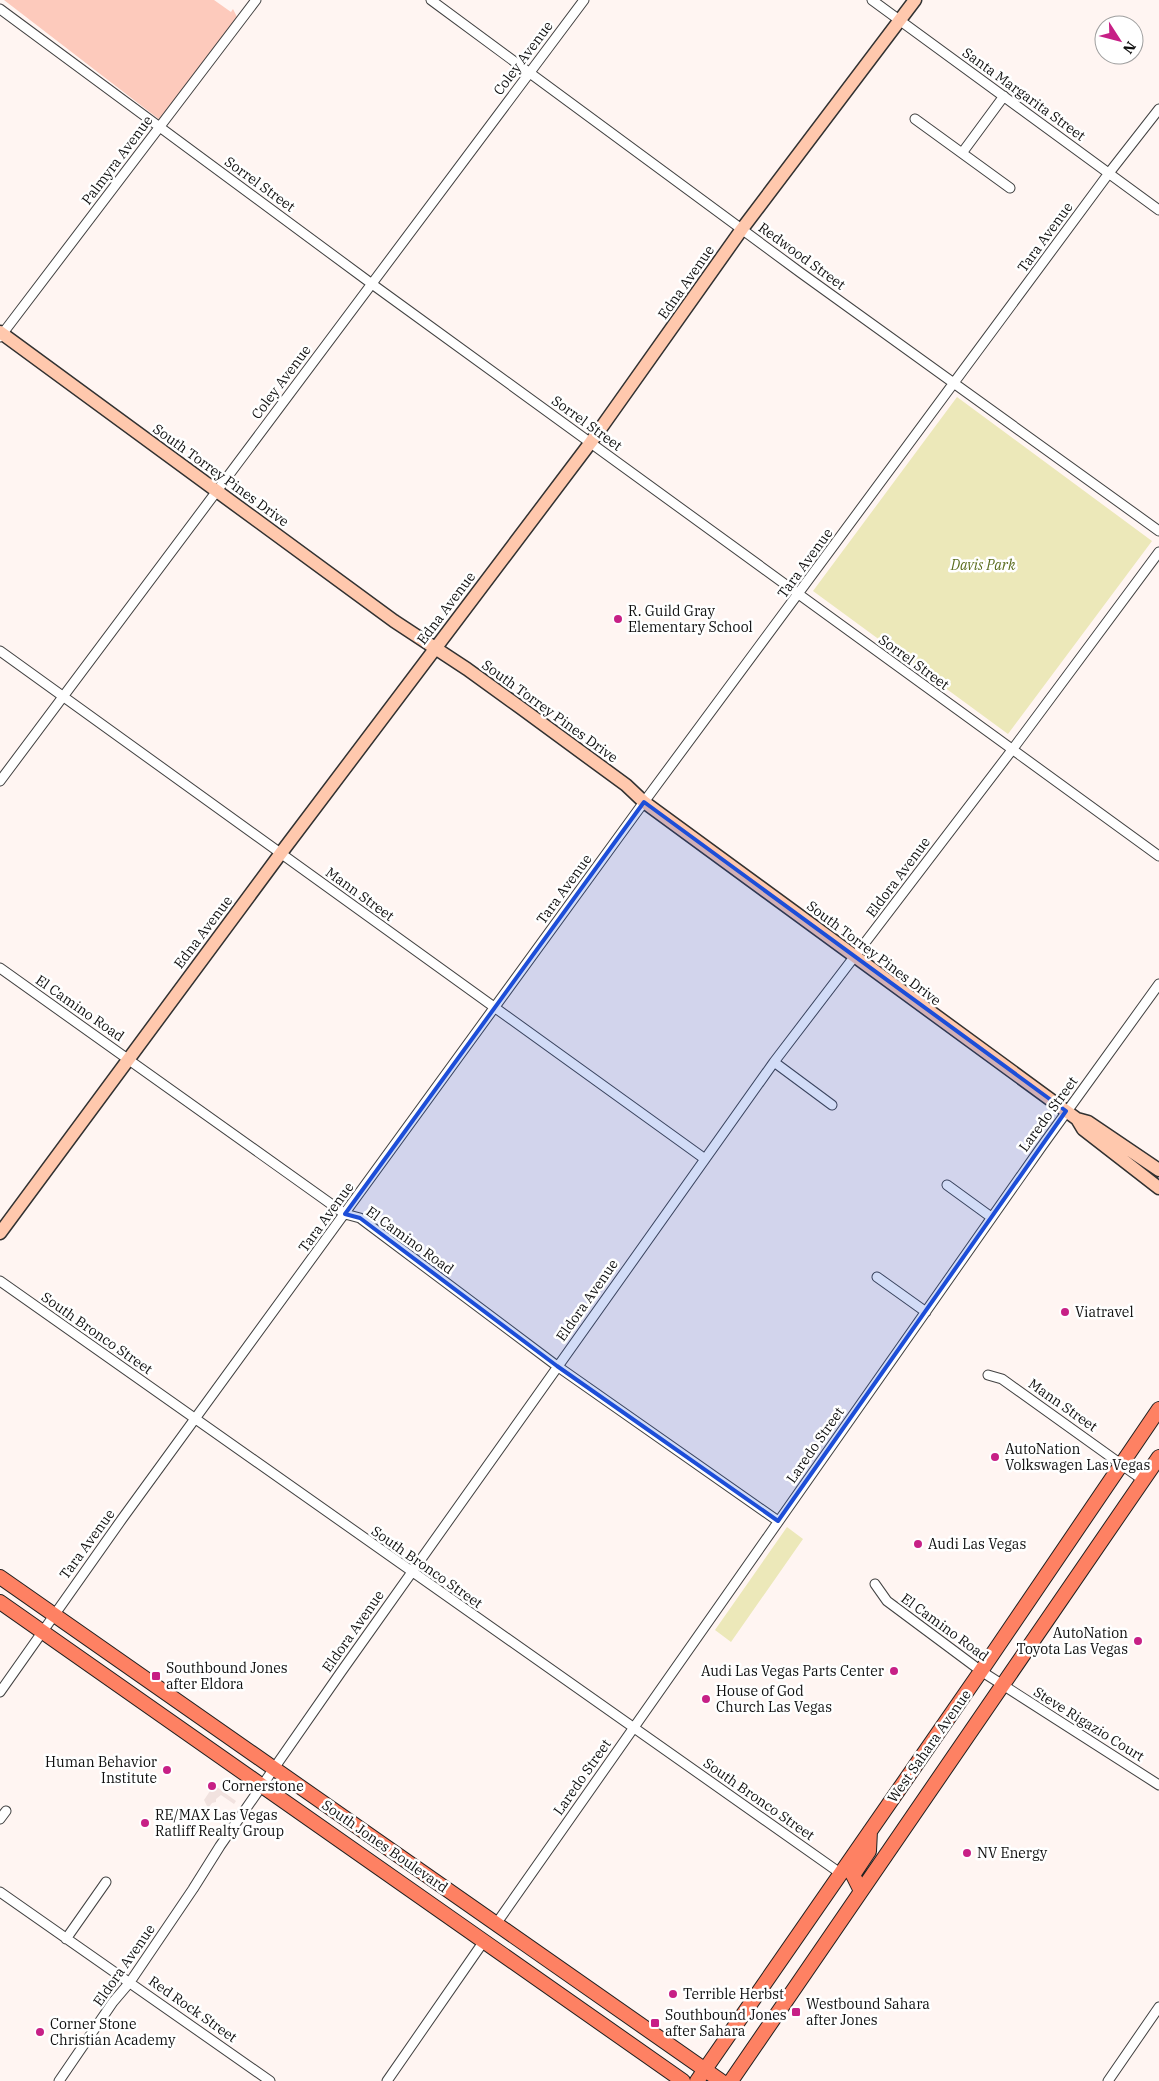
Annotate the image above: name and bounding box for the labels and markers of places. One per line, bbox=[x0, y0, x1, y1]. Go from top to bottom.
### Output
place label: R. Guild Gray Elementary School bbox=[628, 602, 753, 636]
marker: R. Guild Gray Elementary School bbox=[612, 613, 624, 625]
place label: Viatravel bbox=[1075, 1303, 1134, 1321]
marker: Viatravel bbox=[1059, 1306, 1071, 1318]
place label: AutoNation Volkswagen Las Vegas bbox=[1005, 1440, 1150, 1474]
marker: AutoNation Volkswagen Las Vegas bbox=[989, 1451, 1001, 1463]
place label: Audi Las Vegas bbox=[928, 1535, 1026, 1553]
marker: Audi Las Vegas bbox=[912, 1538, 924, 1550]
place label: AutoNation Toyota Las Vegas bbox=[1016, 1624, 1128, 1658]
marker: AutoNation Toyota Las Vegas bbox=[1132, 1635, 1144, 1647]
place label: Southbound Jones after Eldora bbox=[166, 1659, 288, 1693]
place label: Audi Las Vegas Parts Center bbox=[701, 1662, 885, 1680]
marker: Audi Las Vegas Parts Center bbox=[888, 1665, 900, 1677]
marker: Southbound Jones after Eldora bbox=[150, 1670, 162, 1682]
place label: House of God Church Las Vegas bbox=[716, 1682, 832, 1716]
marker: House of God Church Las Vegas bbox=[700, 1693, 712, 1705]
place label: Human Behavior Institute bbox=[45, 1753, 158, 1787]
marker: Human Behavior Institute bbox=[161, 1764, 173, 1776]
place label: Cornerstone bbox=[222, 1777, 304, 1795]
marker: Cornerstone bbox=[206, 1780, 218, 1792]
place label: RE/MAX Las Vegas Ratliff Realty Group bbox=[155, 1806, 284, 1840]
marker: RE/MAX Las Vegas Ratliff Realty Group bbox=[139, 1817, 151, 1829]
place label: NV Energy bbox=[977, 1844, 1048, 1862]
marker: NV Energy bbox=[961, 1847, 973, 1859]
place label: Terrible Herbst bbox=[683, 1985, 784, 2003]
marker: Terrible Herbst bbox=[667, 1988, 679, 2000]
place label: Westbound Sahara after Jones bbox=[806, 1995, 930, 2029]
place label: Southbound Jones after Sahara bbox=[665, 2006, 787, 2040]
marker: Westbound Sahara after Jones bbox=[790, 2006, 802, 2018]
place label: Corner Stone Christian Academy bbox=[50, 2015, 176, 2049]
marker: Southbound Jones after Sahara bbox=[649, 2017, 661, 2029]
marker: Corner Stone Christian Academy bbox=[34, 2026, 46, 2038]

